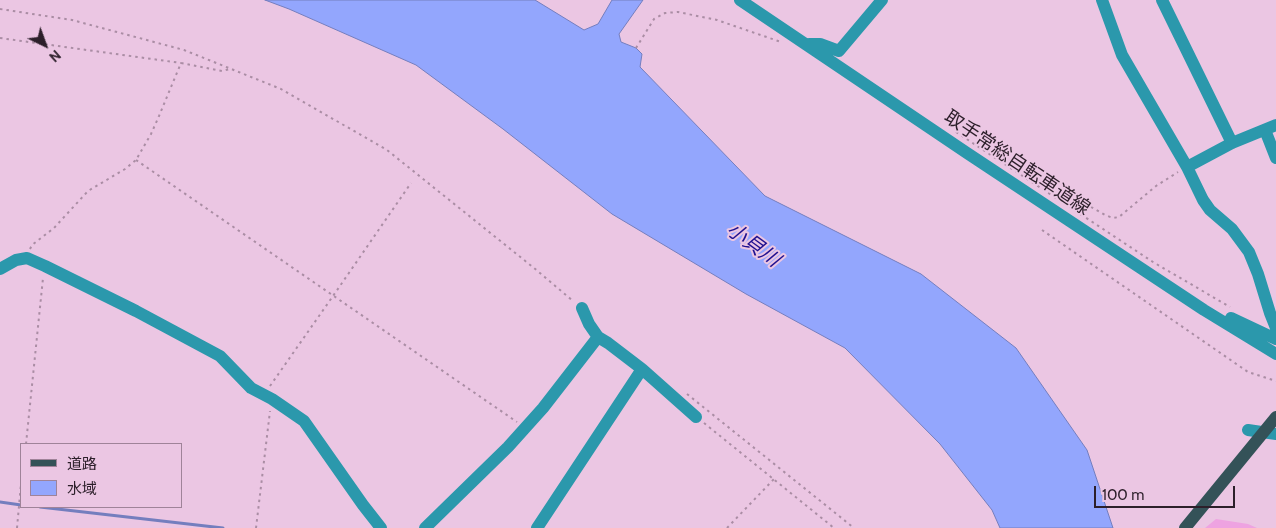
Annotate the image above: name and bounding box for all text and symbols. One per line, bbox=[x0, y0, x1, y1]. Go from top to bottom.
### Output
north arrow bbox=[20, 20, 70, 70]
text: N bbox=[45, 46, 65, 66]
street label: 取手常総自転車道線 bbox=[940, 106, 1094, 220]
water label: 小貝川 bbox=[722, 218, 784, 272]
legend bbox=[20, 443, 182, 508]
text: 道路 bbox=[67, 455, 97, 473]
scale bar bbox=[1096, 476, 1237, 508]
text: 水域 bbox=[67, 480, 97, 498]
text: 100 m bbox=[1102, 486, 1144, 504]

